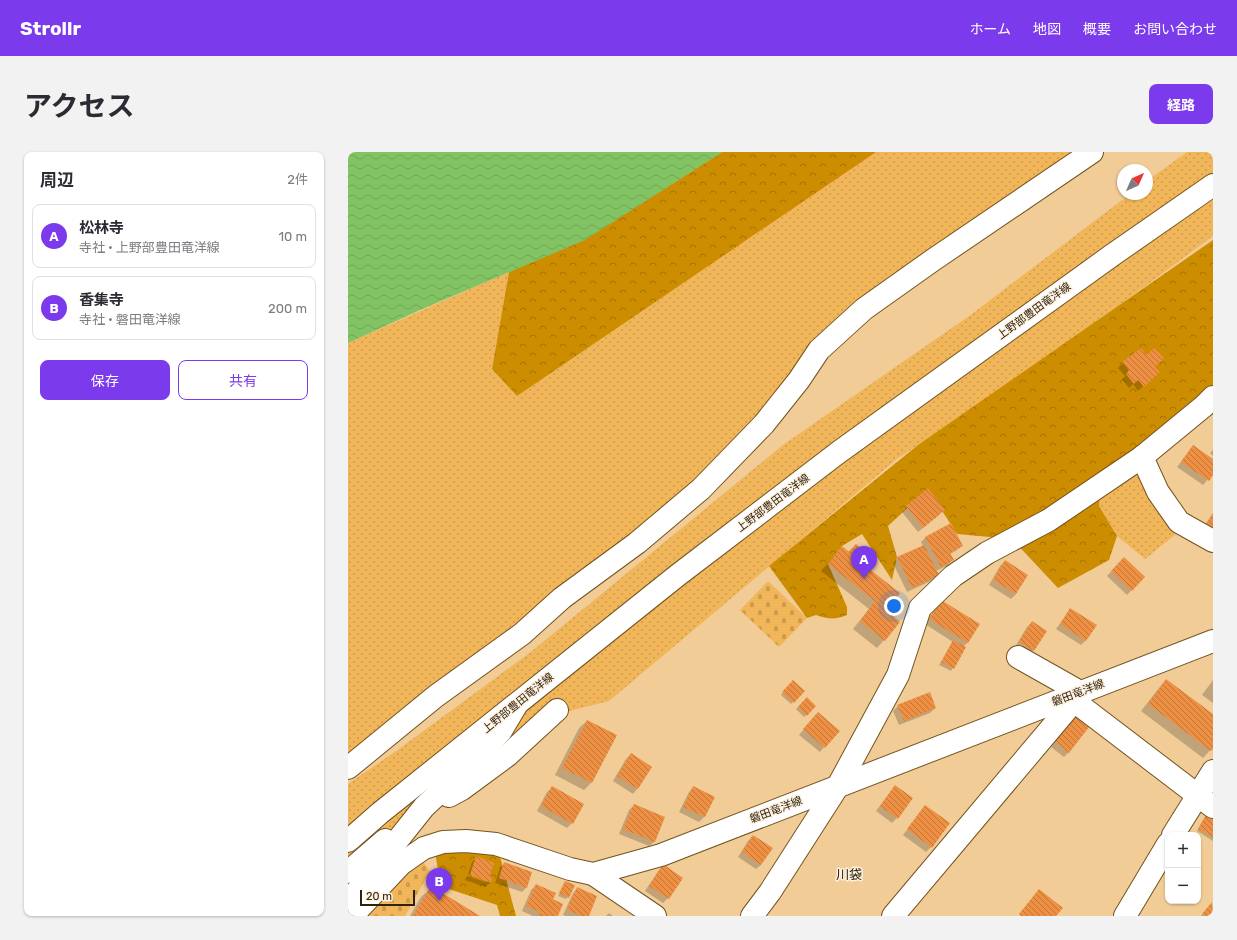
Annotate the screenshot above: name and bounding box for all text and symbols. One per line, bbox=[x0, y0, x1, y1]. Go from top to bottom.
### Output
text: Strollr bbox=[20, 17, 81, 40]
text: ホーム bbox=[969, 21, 1011, 38]
text: 地図 bbox=[1033, 21, 1061, 38]
text: 概要 bbox=[1083, 21, 1111, 38]
text: お問い合わせ bbox=[1133, 21, 1217, 38]
button: 経路 bbox=[1149, 84, 1213, 124]
text: アクセス bbox=[24, 90, 135, 123]
north arrow bbox=[1117, 164, 1153, 200]
text: 周辺 bbox=[40, 170, 74, 190]
text: 2件 bbox=[287, 172, 308, 187]
text: 松林寺 bbox=[79, 219, 124, 237]
text: A bbox=[49, 229, 59, 244]
text: 10 m bbox=[278, 229, 307, 244]
text: 寺社 · 上野部豊田竜洋線 bbox=[79, 240, 220, 255]
street label: 上野部豊田竜洋線 bbox=[995, 280, 1073, 342]
text: 香集寺 bbox=[79, 291, 124, 309]
text: B bbox=[49, 301, 59, 316]
text: 200 m bbox=[268, 301, 307, 316]
text: 寺社 · 磐田竜洋線 bbox=[79, 312, 181, 327]
button: 保存 bbox=[40, 360, 170, 400]
button: 共有 bbox=[178, 360, 308, 400]
street label: 上野部豊田竜洋線 bbox=[734, 471, 812, 535]
pin: A bbox=[851, 546, 877, 579]
your location bbox=[884, 596, 904, 616]
street label: 上野部豊田竜洋線 bbox=[480, 670, 556, 736]
street label: 磐田竜洋線 bbox=[1050, 677, 1106, 709]
street label: 磐田竜洋線 bbox=[748, 794, 804, 826]
map controls bbox=[1165, 832, 1201, 904]
button: + bbox=[1165, 832, 1201, 868]
district label: 川袋 bbox=[836, 867, 862, 882]
pin: B bbox=[426, 868, 452, 901]
button: − bbox=[1165, 868, 1201, 904]
scale bar bbox=[360, 888, 415, 907]
text: 20 m bbox=[366, 890, 392, 903]

